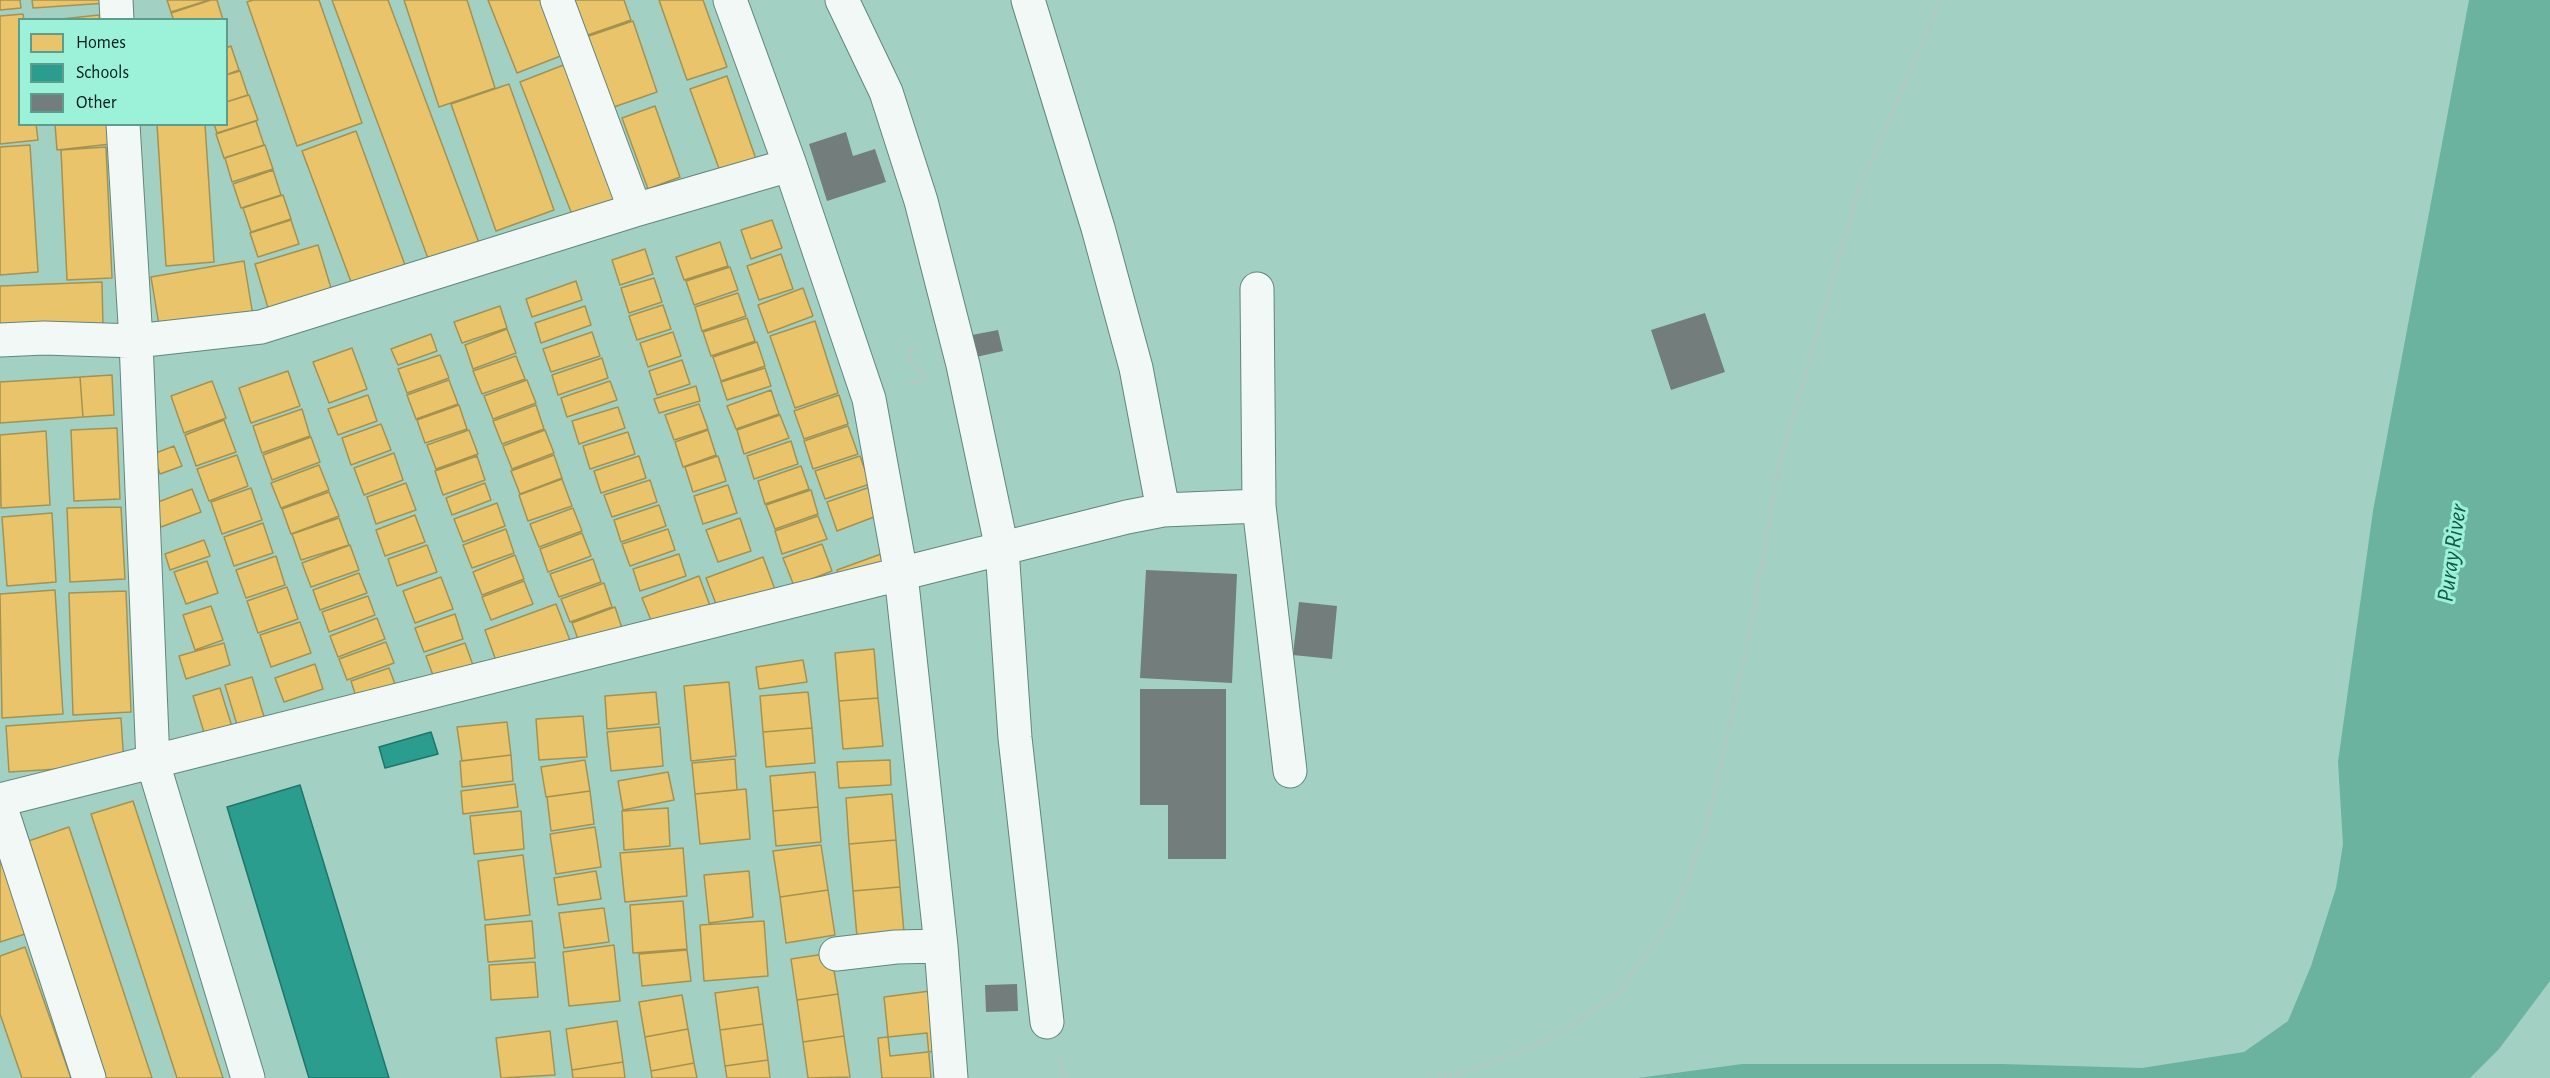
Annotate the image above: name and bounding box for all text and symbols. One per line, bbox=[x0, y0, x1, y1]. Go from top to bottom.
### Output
legend bbox=[18, 18, 228, 126]
text: Homes bbox=[76, 34, 126, 52]
text: Schools bbox=[76, 64, 129, 82]
text: Other bbox=[76, 94, 117, 112]
water label: Puray River bbox=[2431, 502, 2473, 604]

